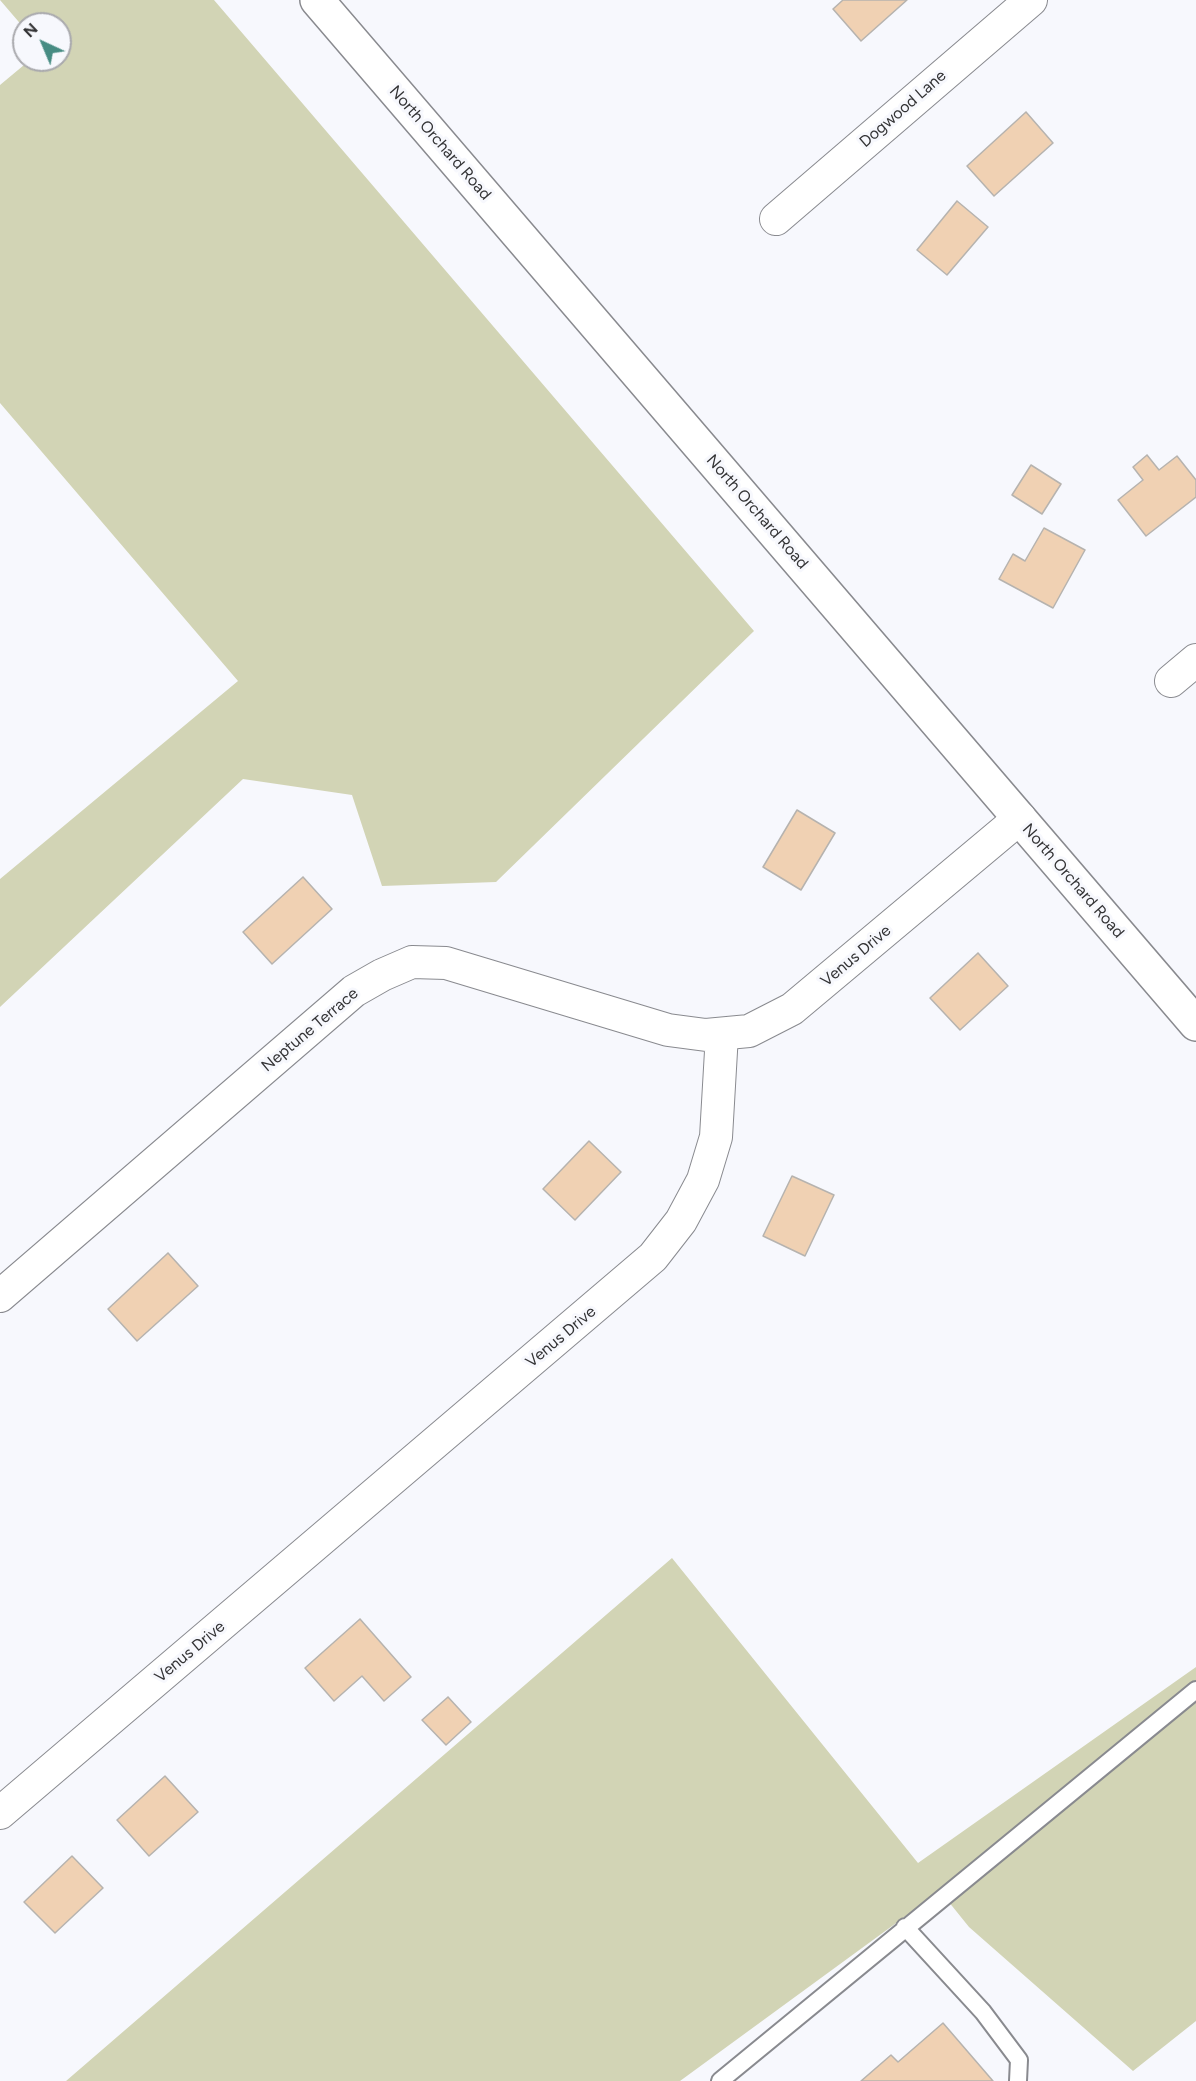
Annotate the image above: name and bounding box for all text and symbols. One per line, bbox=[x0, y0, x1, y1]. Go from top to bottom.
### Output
north arrow bbox=[12, 12, 72, 72]
text: N bbox=[19, 19, 42, 41]
street label: Dogwood Lane bbox=[856, 66, 950, 152]
street label: North Orchard Road bbox=[385, 82, 495, 204]
street label: North Orchard Road bbox=[702, 451, 812, 573]
street label: North Orchard Road bbox=[1018, 820, 1128, 942]
street label: Venus Drive bbox=[817, 921, 895, 991]
street label: Neptune Terrace bbox=[258, 984, 362, 1076]
street label: Venus Drive bbox=[522, 1302, 600, 1372]
street label: Venus Drive bbox=[151, 1617, 229, 1687]

